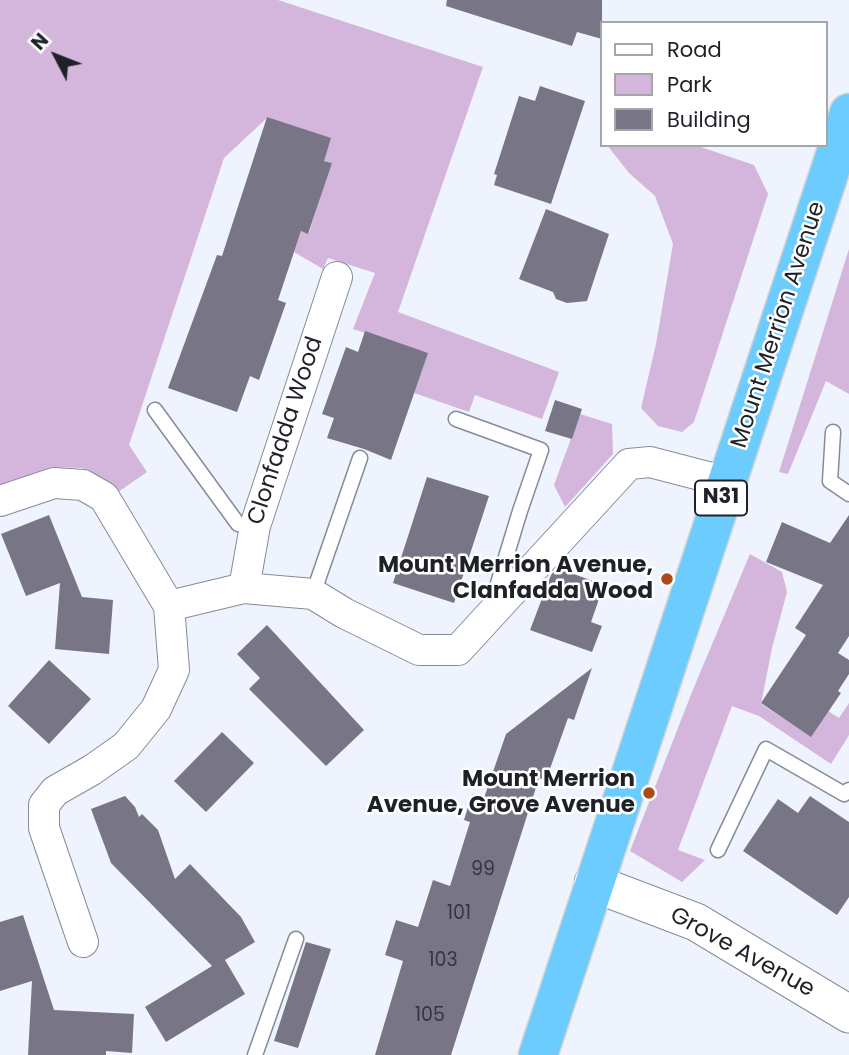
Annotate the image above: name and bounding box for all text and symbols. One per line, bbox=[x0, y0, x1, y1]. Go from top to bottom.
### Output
north arrow bbox=[21, 21, 91, 91]
legend bbox=[600, 21, 828, 147]
text: N bbox=[25, 27, 55, 56]
text: Road bbox=[667, 35, 722, 64]
text: Park bbox=[667, 70, 712, 99]
text: Building bbox=[667, 105, 751, 134]
street label: Mount Merrion Avenue bbox=[726, 198, 832, 452]
street label: Clonfadda Wood bbox=[243, 333, 329, 529]
road number: N31 bbox=[695, 480, 747, 516]
place label: Mount Merrion Avenue, Clanfadda Wood bbox=[378, 552, 653, 606]
marker: Mount Merrion Avenue, Clanfadda Wood bbox=[659, 571, 675, 587]
place label: Mount Merrion Avenue, Grove Avenue bbox=[367, 766, 635, 820]
marker: Mount Merrion Avenue, Grove Avenue bbox=[641, 785, 657, 801]
house number: 99 bbox=[471, 859, 495, 881]
street label: Grove Avenue bbox=[665, 902, 819, 1004]
house number: 101 bbox=[447, 903, 471, 925]
house number: 103 bbox=[428, 950, 458, 972]
house number: 105 bbox=[415, 1005, 445, 1027]

